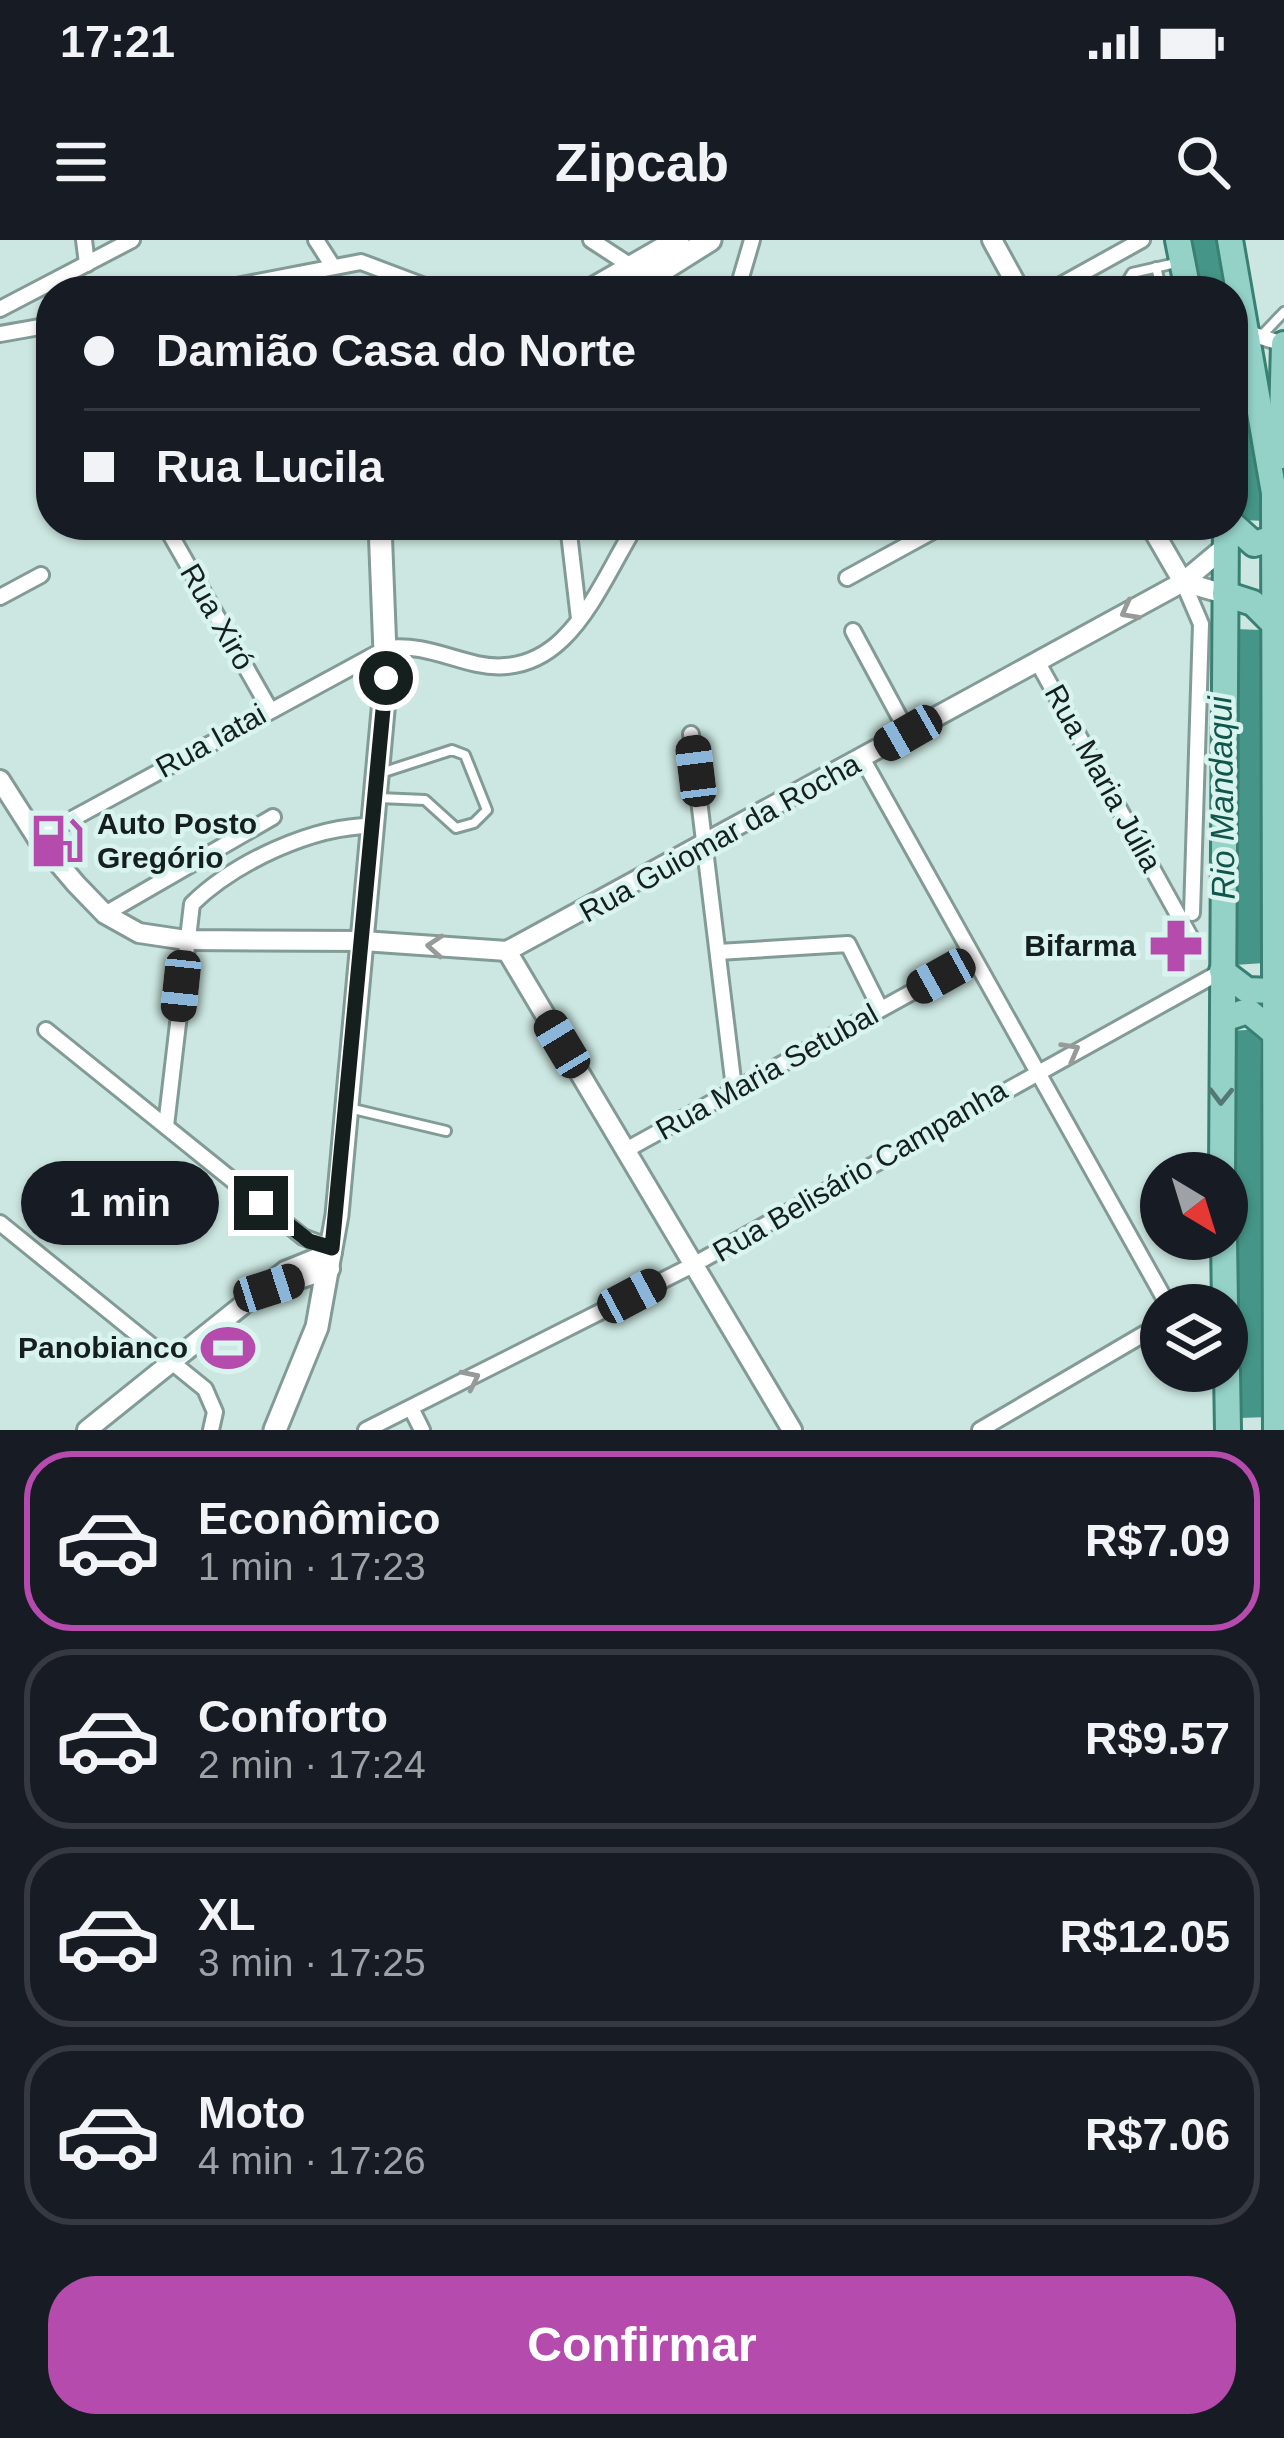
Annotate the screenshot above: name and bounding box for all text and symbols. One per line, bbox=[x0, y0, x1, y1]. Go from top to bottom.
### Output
text: 17:21 bbox=[60, 16, 175, 67]
icon: menu bbox=[48, 129, 114, 195]
icon: search bbox=[1170, 129, 1236, 195]
text: Zipcab bbox=[555, 132, 729, 192]
text: Damião Casa do Norte bbox=[156, 325, 636, 376]
text: Rua Lucila bbox=[156, 441, 384, 492]
street label: Rua Xiró bbox=[174, 558, 261, 676]
one-way arrow bbox=[1121, 597, 1142, 620]
route start bbox=[359, 651, 413, 705]
street label: Rua Maria Júlia bbox=[1038, 679, 1169, 877]
water label: Rio Mandaqui bbox=[1201, 694, 1242, 900]
street label: Rua Iatai bbox=[150, 697, 271, 784]
car bbox=[868, 699, 948, 767]
car bbox=[674, 733, 718, 809]
street label: Rua Guiomar da Rocha bbox=[574, 747, 866, 928]
place label: Auto Posto Gregório bbox=[97, 807, 257, 874]
fuel station icon: Auto Posto Gregório bbox=[28, 812, 86, 870]
pharmacy icon: Bifarma bbox=[1147, 917, 1205, 975]
place label: Bifarma bbox=[1024, 929, 1136, 962]
one-way arrow bbox=[425, 934, 444, 960]
car bbox=[901, 943, 981, 1009]
car bbox=[159, 948, 203, 1024]
street label: Rua Maria Setubal bbox=[650, 997, 883, 1146]
car bbox=[528, 1004, 596, 1084]
one-way arrow bbox=[1059, 1042, 1080, 1065]
street label: Rua Belisário Campanha bbox=[707, 1073, 1013, 1268]
one-way arrow bbox=[1209, 1087, 1235, 1106]
north arrow bbox=[1140, 1152, 1248, 1260]
map controls bbox=[1140, 1152, 1248, 1392]
callout: 1 min bbox=[21, 1161, 219, 1245]
route end bbox=[234, 1176, 288, 1230]
text: 1 min bbox=[69, 1181, 171, 1224]
car bbox=[229, 1260, 309, 1316]
car bbox=[592, 1263, 672, 1329]
button: layers bbox=[1140, 1284, 1248, 1392]
sports icon: Panobianco bbox=[199, 1319, 257, 1377]
place label: Panobianco bbox=[18, 1331, 188, 1364]
one-way arrow bbox=[459, 1369, 480, 1393]
icon: car bbox=[54, 1487, 162, 1595]
text: Econômico bbox=[198, 1493, 441, 1544]
text: R$7.09 bbox=[1085, 1515, 1230, 1566]
text: 1 min · 17:23 bbox=[198, 1545, 426, 1588]
icon: car bbox=[54, 1685, 162, 1793]
text: Conforto bbox=[198, 1691, 388, 1742]
text: R$9.57 bbox=[1085, 1713, 1230, 1764]
text: 2 min · 17:24 bbox=[198, 1743, 426, 1786]
icon: car bbox=[54, 1883, 162, 1991]
text: XL bbox=[198, 1889, 256, 1940]
text: R$12.05 bbox=[1060, 1911, 1230, 1962]
text: 3 min · 17:25 bbox=[198, 1941, 426, 1984]
icon: car bbox=[54, 2081, 162, 2189]
text: Moto bbox=[198, 2087, 305, 2138]
text: R$7.06 bbox=[1085, 2109, 1230, 2160]
text: 4 min · 17:26 bbox=[198, 2139, 426, 2182]
button: Confirmar bbox=[48, 2276, 1236, 2414]

